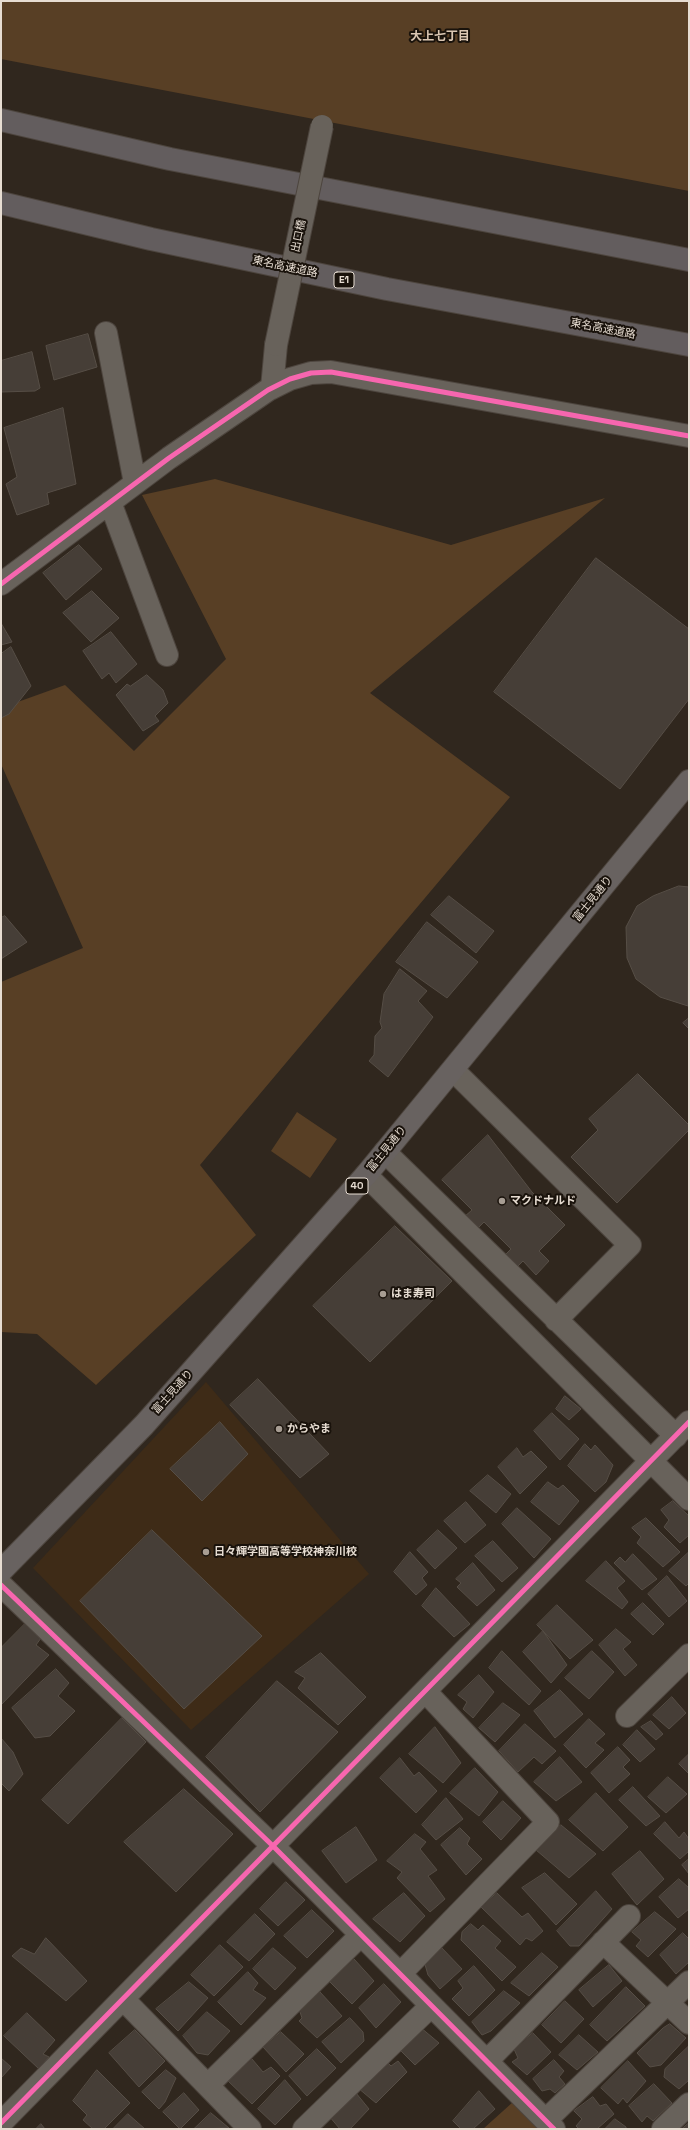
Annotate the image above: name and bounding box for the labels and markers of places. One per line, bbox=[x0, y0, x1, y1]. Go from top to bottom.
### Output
place label: マクドナルド bbox=[510, 1194, 576, 1208]
marker: マクドナルド bbox=[497, 1196, 507, 1206]
place label: はま寿司 bbox=[391, 1287, 435, 1301]
marker: はま寿司 bbox=[378, 1289, 388, 1299]
place label: からやま bbox=[287, 1422, 331, 1436]
marker: からやま bbox=[274, 1424, 284, 1434]
place label: 日々輝学園高等学校神奈川校 bbox=[214, 1545, 357, 1559]
marker: 日々輝学園高等学校神奈川校 bbox=[201, 1547, 211, 1557]

